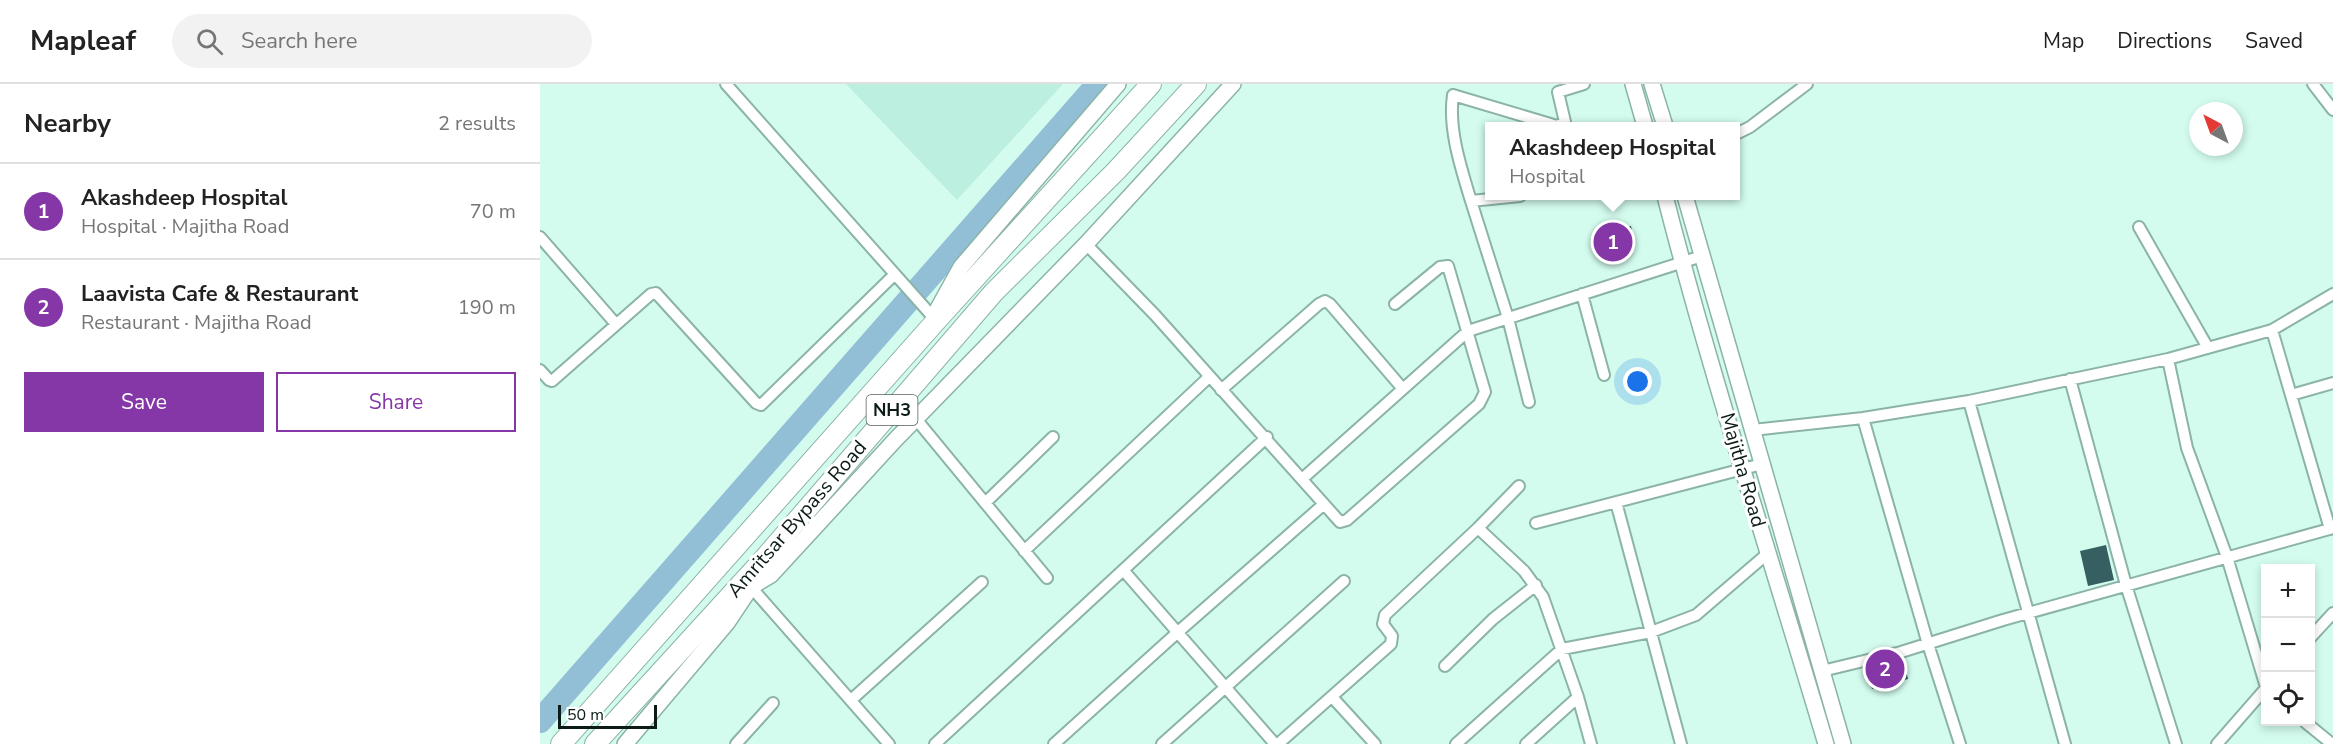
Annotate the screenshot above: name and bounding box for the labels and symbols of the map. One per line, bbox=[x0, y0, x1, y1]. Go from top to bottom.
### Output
north arrow bbox=[2189, 102, 2243, 156]
pin: 1 bbox=[1594, 220, 1632, 264]
your location bbox=[1623, 367, 1652, 396]
road number: NH3 bbox=[866, 395, 918, 425]
street label: Majitha Road bbox=[1714, 410, 1772, 530]
street label: Amritsar Bypass Road bbox=[721, 435, 873, 603]
pin: 2 bbox=[1866, 646, 1904, 692]
scale bar bbox=[558, 702, 657, 730]

